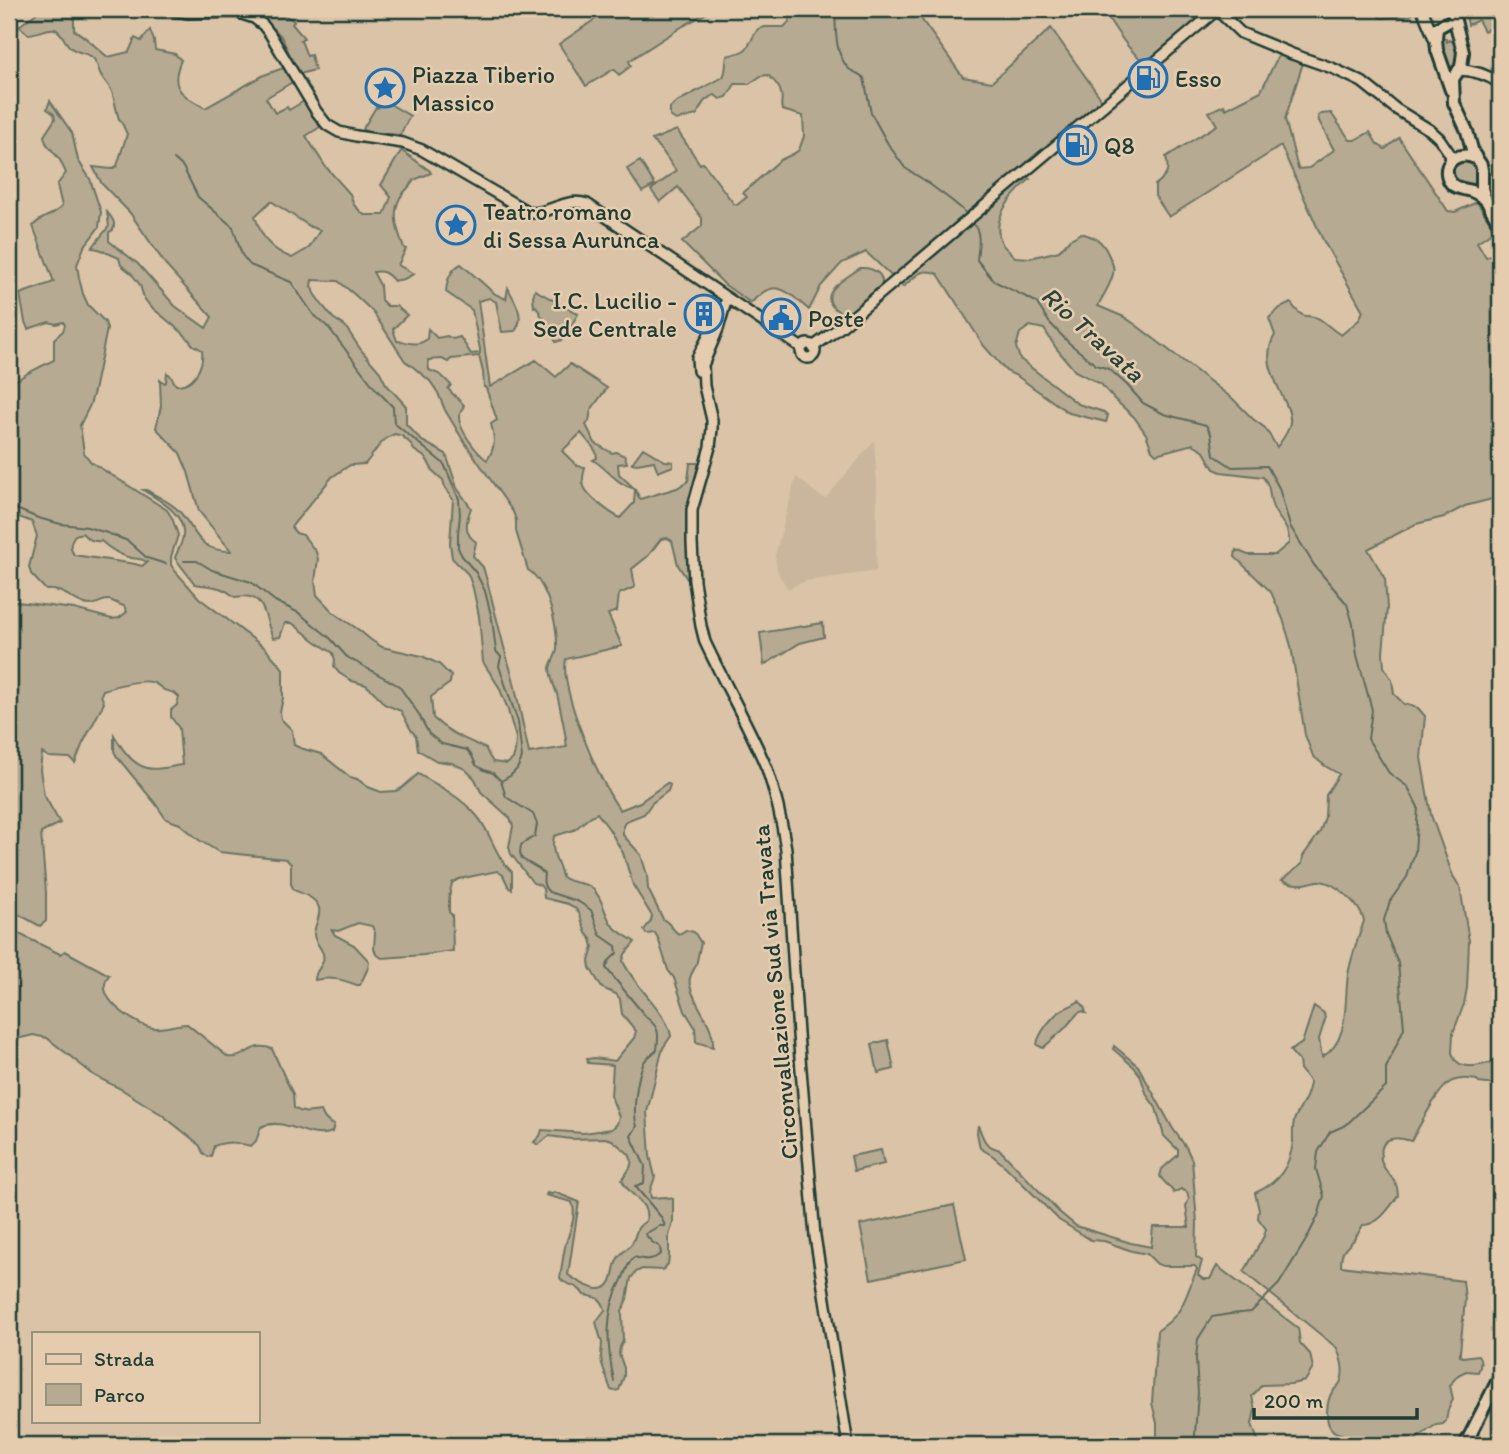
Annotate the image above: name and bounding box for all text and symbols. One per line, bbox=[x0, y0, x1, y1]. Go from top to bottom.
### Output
fuel station icon: Esso bbox=[1127, 57, 1169, 99]
place label: Piazza Tiberio Massico bbox=[412, 60, 555, 117]
place label: Esso bbox=[1175, 64, 1222, 93]
place icon: Piazza Tiberio Massico bbox=[364, 67, 406, 109]
fuel station icon: Q8 bbox=[1056, 124, 1098, 166]
place label: Q8 bbox=[1104, 131, 1135, 160]
place label: Teatro romano di Sessa Aurunca bbox=[483, 197, 660, 254]
place icon: Teatro romano di Sessa Aurunca bbox=[435, 204, 477, 246]
water label: Rio Travata bbox=[1035, 279, 1152, 390]
place label: I.C. Lucilio - Sede Centrale bbox=[533, 286, 677, 343]
building icon: I.C. Lucilio - Sede Centrale bbox=[683, 293, 725, 335]
public building icon: Poste bbox=[760, 297, 802, 339]
place label: Poste bbox=[808, 304, 864, 333]
street label: Circonvallazione Sud via Travata bbox=[746, 823, 804, 1161]
legend bbox=[32, 1332, 259, 1422]
text: Strada bbox=[94, 1346, 154, 1371]
scale bar bbox=[1254, 1377, 1416, 1421]
text: Parco bbox=[94, 1382, 145, 1407]
text: 200 m bbox=[1264, 1388, 1324, 1413]

